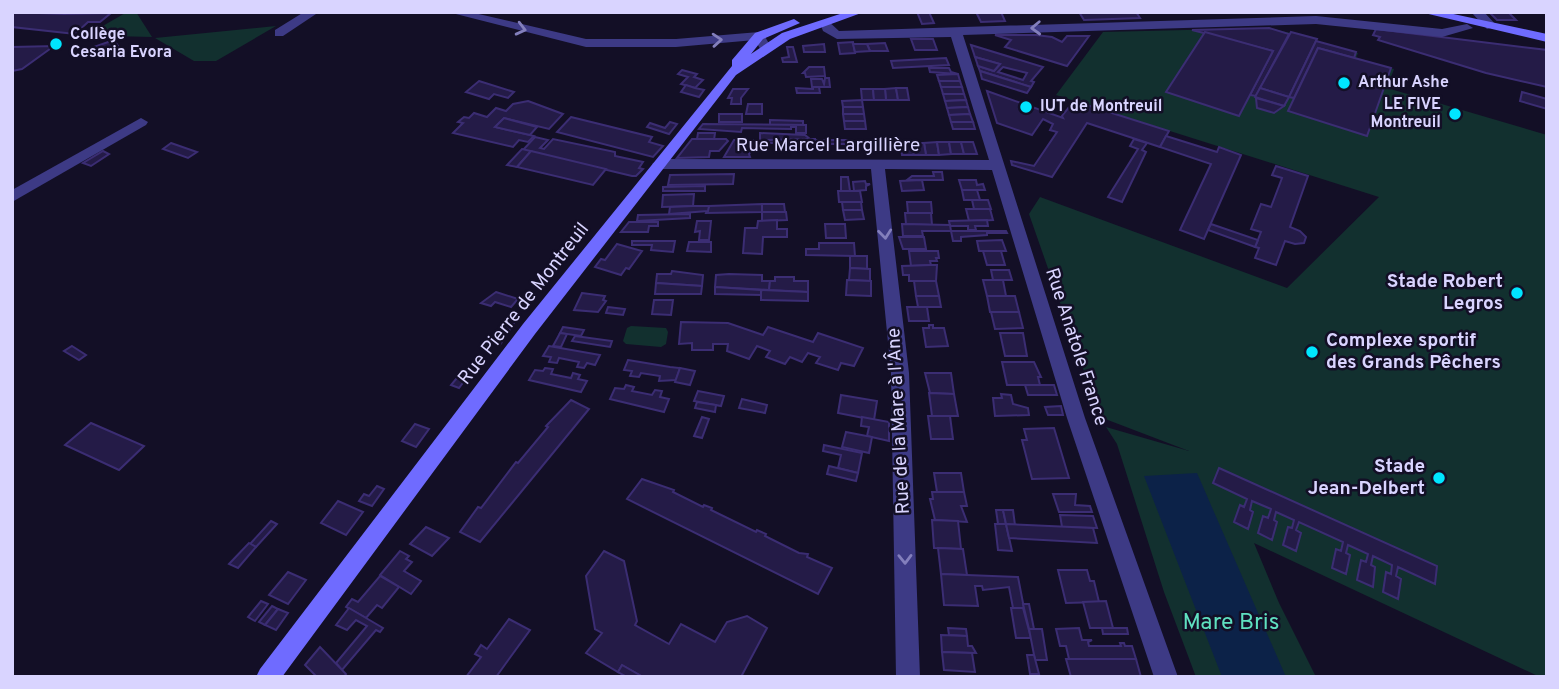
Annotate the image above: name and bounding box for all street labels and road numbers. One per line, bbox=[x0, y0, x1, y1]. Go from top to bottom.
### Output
street label: Rue Marcel Largillière bbox=[736, 134, 920, 158]
street label: Rue Pierre de Montreuil bbox=[453, 218, 595, 390]
street label: Rue Anatole France bbox=[1039, 265, 1113, 429]
street label: Rue de la Mare à l'Âne bbox=[881, 327, 916, 515]

